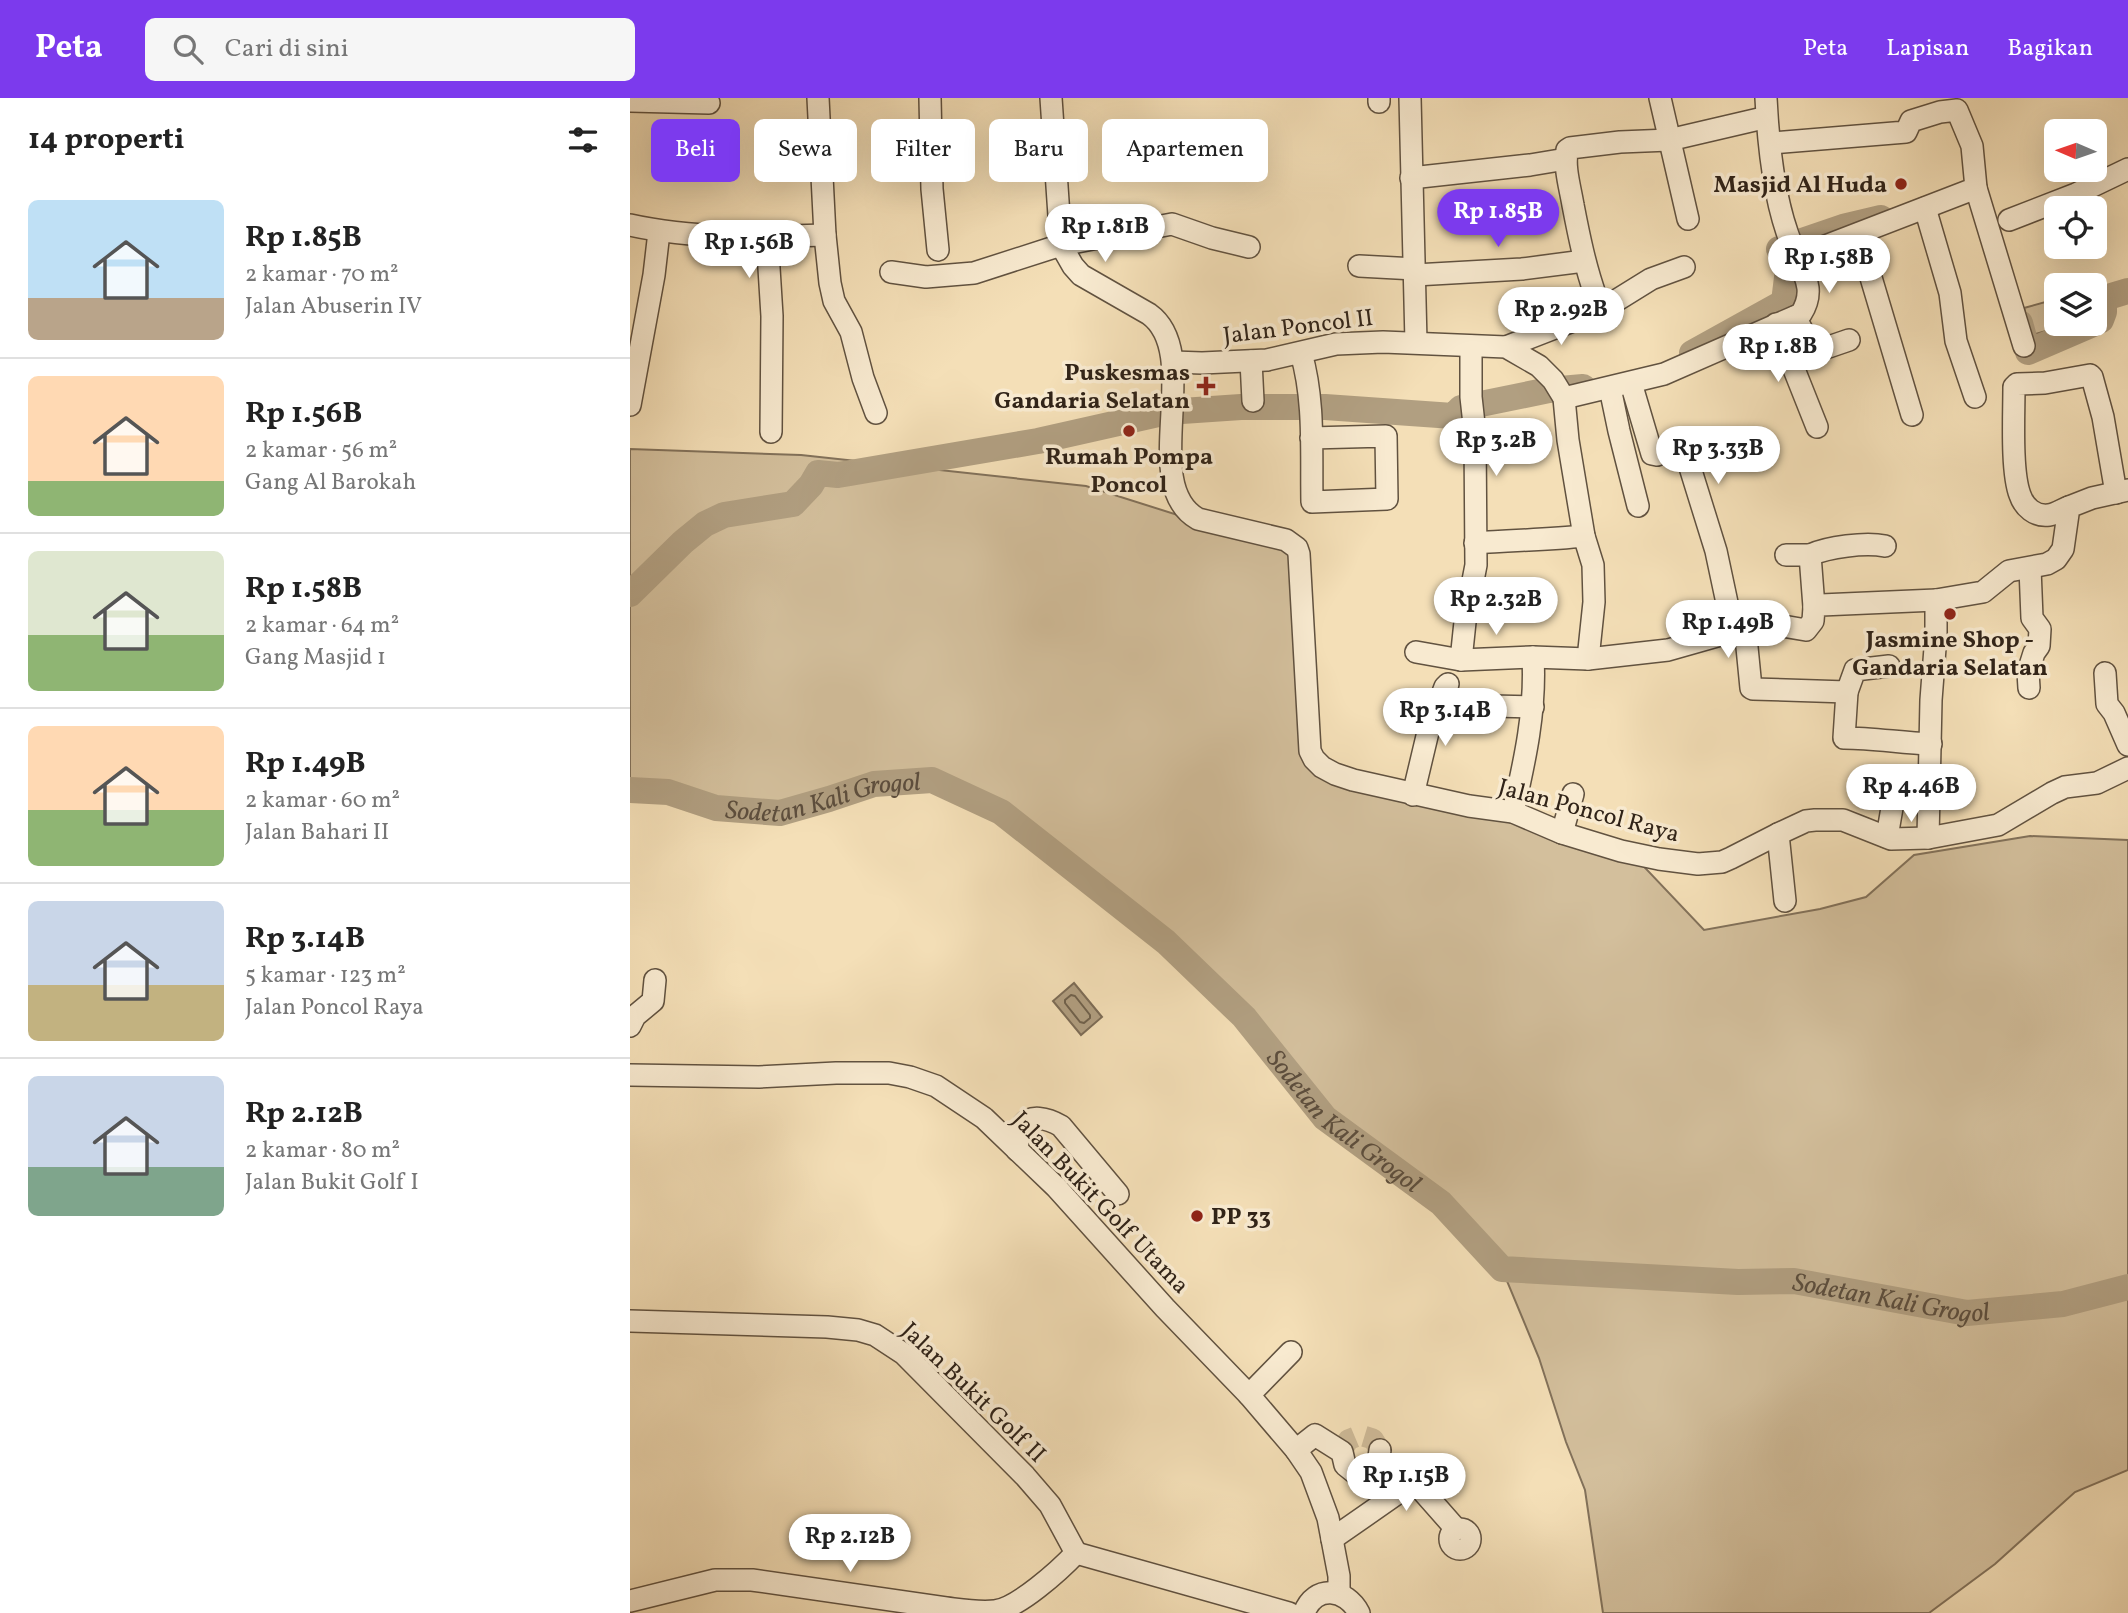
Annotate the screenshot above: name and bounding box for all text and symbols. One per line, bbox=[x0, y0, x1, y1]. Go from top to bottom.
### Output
search box bbox=[145, 18, 635, 81]
text: Peta bbox=[35, 26, 103, 72]
icon: search bbox=[169, 30, 207, 68]
text: Cari di sini bbox=[225, 31, 349, 67]
text: Peta bbox=[1803, 32, 1848, 66]
text: Lapisan bbox=[1886, 32, 1969, 66]
text: Bagikan bbox=[2007, 32, 2093, 66]
text: 14 properti bbox=[28, 119, 185, 161]
chip: Beli bbox=[651, 119, 740, 182]
chip: Sewa bbox=[754, 119, 857, 182]
chip: Filter bbox=[871, 119, 975, 182]
chip: Baru bbox=[989, 119, 1088, 182]
chip: Apartemen bbox=[1102, 119, 1268, 182]
north arrow bbox=[2044, 119, 2107, 182]
map controls bbox=[2044, 119, 2107, 336]
icon: filters bbox=[564, 121, 602, 159]
place label: Masjid Al Huda bbox=[1714, 169, 1887, 203]
marker: Masjid Al Huda bbox=[1893, 176, 1909, 192]
pin: Rp 1.85B bbox=[1426, 190, 1570, 249]
text: Rp 1.85B bbox=[1453, 196, 1543, 228]
button: locate bbox=[2044, 196, 2107, 259]
pin: Rp 1.81B bbox=[1033, 204, 1177, 264]
text: Rp 1.81B bbox=[1061, 211, 1149, 243]
text: Rp 1.85B bbox=[245, 217, 362, 259]
pin: Rp 1.56B bbox=[677, 220, 821, 280]
text: Rp 1.56B bbox=[704, 227, 794, 259]
icon: home bbox=[84, 228, 168, 312]
pin: Rp 1.58B bbox=[1757, 236, 1901, 295]
text: Rp 1.58B bbox=[1784, 242, 1874, 274]
text: 2 kamar · 70 m² bbox=[245, 259, 399, 291]
button: layers bbox=[2044, 273, 2107, 336]
pin: Rp 2.92B bbox=[1489, 288, 1633, 347]
text: Jalan Abuserin IV bbox=[245, 291, 422, 323]
text: Rp 2.92B bbox=[1514, 294, 1608, 326]
street label: Jalan Poncol II bbox=[1221, 302, 1375, 354]
pin: Rp 1.8B bbox=[1713, 324, 1843, 384]
text: Rp 1.8B bbox=[1739, 331, 1817, 363]
place label: Puskesmas Gandaria Selatan bbox=[994, 357, 1190, 419]
marker: Puskesmas Gandaria Selatan bbox=[1196, 376, 1216, 396]
text: Rp 1.56B bbox=[245, 393, 362, 435]
icon: home bbox=[84, 404, 168, 488]
pin: Rp 3.2B bbox=[1431, 418, 1561, 478]
marker: Rumah Pompa Poncol bbox=[1121, 423, 1137, 439]
text: Rp 3.2B bbox=[1456, 425, 1536, 457]
pin: Rp 3.33B bbox=[1646, 426, 1790, 486]
text: Rp 3.33B bbox=[1672, 433, 1764, 465]
text: 2 kamar · 56 m² bbox=[245, 435, 397, 467]
place label: Rumah Pompa Poncol bbox=[1045, 441, 1213, 503]
text: Gang Al Barokah bbox=[245, 467, 416, 499]
text: Rp 1.58B bbox=[245, 568, 362, 610]
pin: Rp 2.32B bbox=[1424, 578, 1568, 637]
icon: home bbox=[84, 579, 168, 663]
text: Rp 2.32B bbox=[1450, 584, 1542, 616]
pin: Rp 1.49B bbox=[1656, 601, 1800, 660]
marker: Jasmine Shop - Gandaria Selatan bbox=[1942, 606, 1958, 622]
text: Rp 1.49B bbox=[1682, 607, 1774, 639]
text: 2 kamar · 64 m² bbox=[245, 610, 399, 642]
place label: Jasmine Shop - Gandaria Selatan bbox=[1852, 624, 2048, 686]
text: Gang Masjid 1 bbox=[245, 642, 386, 674]
pin: Rp 3.14B bbox=[1373, 688, 1517, 748]
text: Rp 3.14B bbox=[1399, 695, 1491, 727]
text: Rp 1.49B bbox=[245, 743, 366, 785]
icon: home bbox=[84, 754, 168, 838]
pin: Rp 4.46B bbox=[1839, 764, 1983, 824]
water label: Sodetan Kali Grogol bbox=[724, 765, 922, 833]
street label: Jalan Poncol Raya bbox=[1494, 771, 1683, 852]
text: Rp 4.46B bbox=[1862, 771, 1960, 803]
text: 2 kamar · 60 m² bbox=[245, 785, 400, 817]
text: Jalan Bahari II bbox=[245, 817, 389, 849]
text: Rp 3.14B bbox=[245, 918, 365, 960]
icon: home bbox=[84, 929, 168, 1013]
text: 5 kamar · 123 m² bbox=[245, 960, 406, 992]
text: Jalan Poncol Raya bbox=[245, 992, 424, 1024]
water label: Sodetan Kali Grogol bbox=[1257, 1043, 1428, 1203]
text: Rp 2.12B bbox=[245, 1093, 363, 1135]
icon: home bbox=[84, 1104, 168, 1188]
street label: Jalan Bukit Golf Utama bbox=[1003, 1104, 1196, 1302]
text: 2 kamar · 80 m² bbox=[245, 1135, 400, 1167]
text: Jalan Bukit Golf I bbox=[245, 1167, 419, 1199]
place label: PP 33 bbox=[1211, 1201, 1271, 1235]
marker: PP 33 bbox=[1189, 1208, 1205, 1224]
water label: Sodetan Kali Grogol bbox=[1789, 1265, 1992, 1333]
street label: Jalan Bukit Golf II bbox=[893, 1315, 1053, 1472]
pin: Rp 1.15B bbox=[1334, 1454, 1478, 1513]
text: Rp 1.15B bbox=[1363, 1460, 1449, 1492]
pin: Rp 2.12B bbox=[778, 1514, 922, 1574]
text: Rp 2.12B bbox=[805, 1521, 895, 1553]

